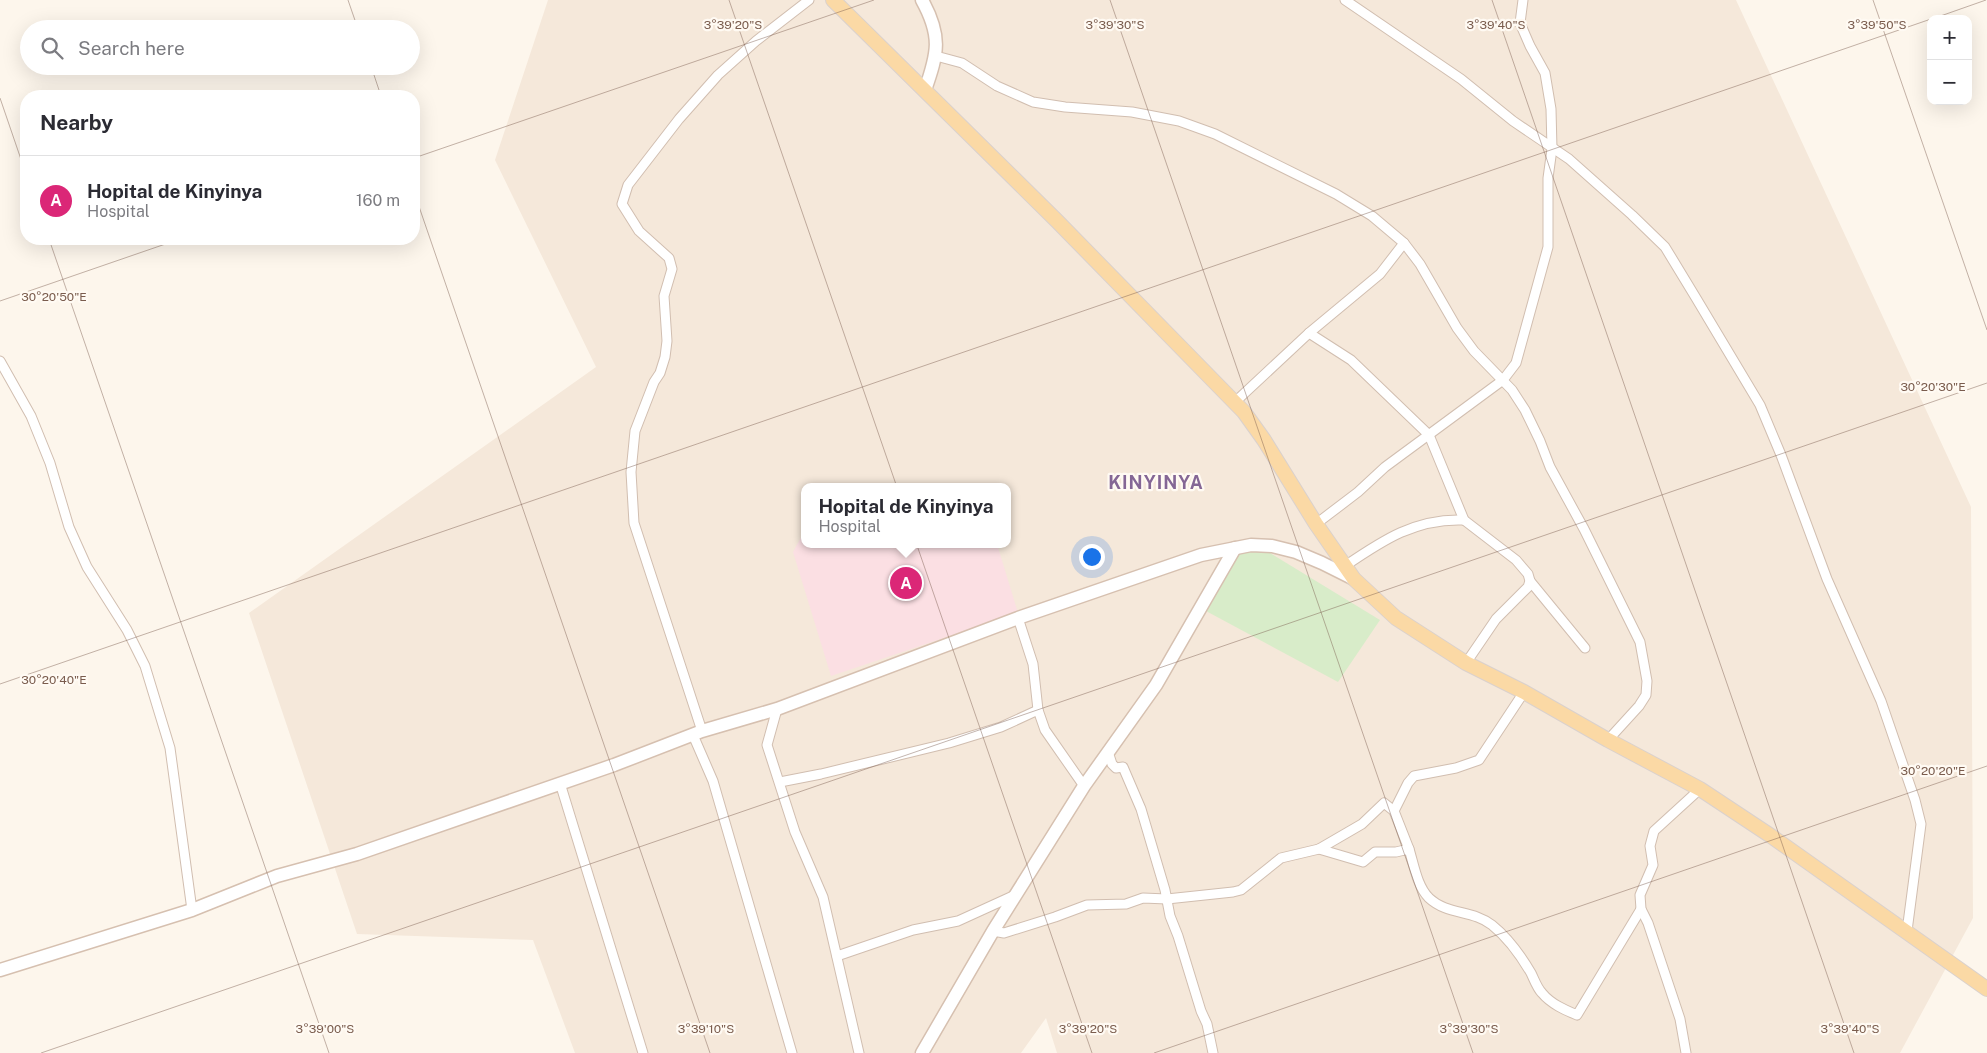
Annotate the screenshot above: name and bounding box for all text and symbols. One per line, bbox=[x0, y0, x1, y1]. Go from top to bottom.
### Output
map controls bbox=[1927, 15, 1972, 105]
button: + bbox=[1927, 15, 1972, 60]
text: 3°39'20"S bbox=[704, 18, 762, 32]
text: 3°39'30"S bbox=[1085, 18, 1145, 32]
text: 3°39'40"S bbox=[1466, 18, 1526, 32]
text: 3°39'50"S bbox=[1847, 18, 1907, 32]
search box bbox=[20, 20, 420, 75]
icon: search bbox=[38, 34, 66, 62]
text: Search here bbox=[78, 37, 185, 59]
button: − bbox=[1927, 60, 1972, 105]
text: Nearby bbox=[40, 110, 113, 135]
text: Hopital de Kinyinya bbox=[87, 180, 262, 202]
text: A bbox=[50, 191, 62, 210]
text: 160 m bbox=[356, 191, 400, 210]
text: Hospital bbox=[87, 202, 150, 221]
text: 30°20'50"E bbox=[21, 290, 87, 304]
text: 30°20'30"E bbox=[1900, 380, 1966, 394]
district label: KINYINYA bbox=[1108, 472, 1204, 493]
popup bbox=[801, 483, 1011, 548]
text: Hopital de Kinyinya bbox=[818, 495, 994, 517]
text: Hospital bbox=[818, 517, 881, 536]
your location bbox=[1079, 544, 1105, 570]
pin: A bbox=[890, 564, 922, 602]
text: 30°20'40"E bbox=[21, 673, 87, 687]
text: 30°20'20"E bbox=[1901, 764, 1965, 778]
text: 3°39'00"S bbox=[296, 1022, 354, 1036]
text: 3°39'10"S bbox=[678, 1022, 734, 1036]
text: 3°39'20"S bbox=[1059, 1022, 1117, 1036]
text: 3°39'30"S bbox=[1439, 1022, 1499, 1036]
text: 3°39'40"S bbox=[1820, 1022, 1880, 1036]

